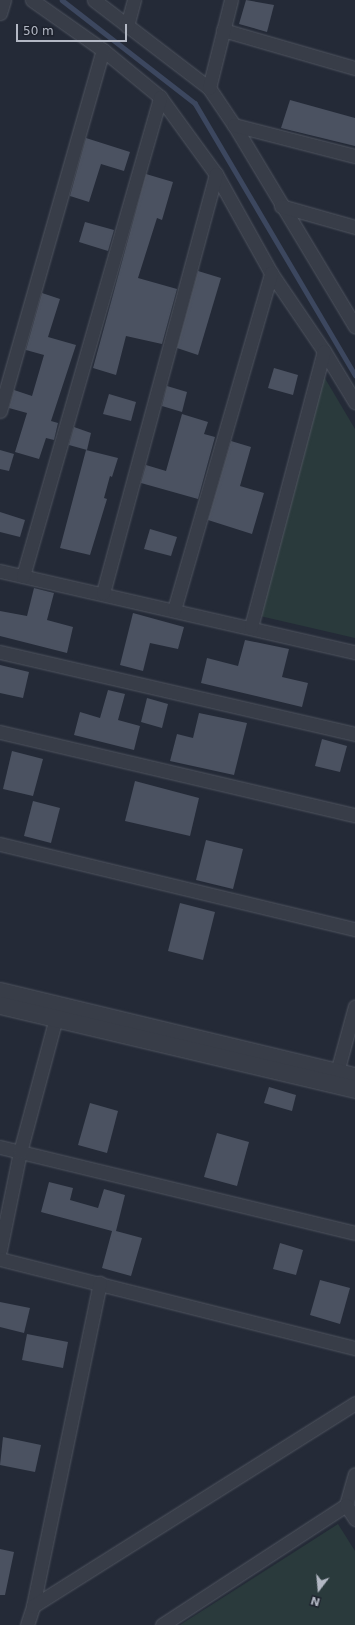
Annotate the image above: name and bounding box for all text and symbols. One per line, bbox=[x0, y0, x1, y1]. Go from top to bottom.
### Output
scale bar bbox=[18, 16, 129, 42]
text: 50 m bbox=[23, 24, 54, 38]
north arrow bbox=[299, 1569, 339, 1609]
text: N bbox=[309, 1593, 322, 1609]

